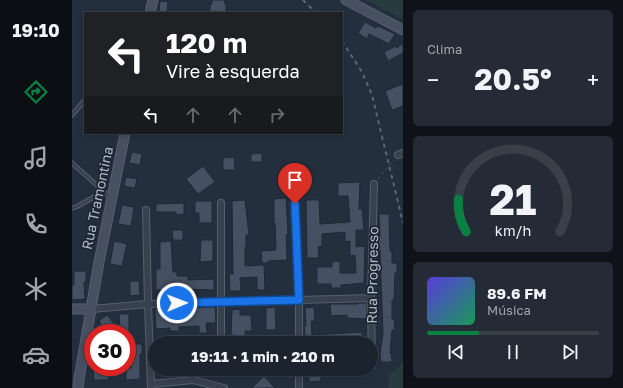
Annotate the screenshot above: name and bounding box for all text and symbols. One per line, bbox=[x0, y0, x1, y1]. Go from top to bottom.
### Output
text: 19:10 bbox=[12, 19, 60, 41]
text: 120 m bbox=[166, 26, 247, 59]
icon: left bbox=[100, 28, 152, 80]
text: Clima bbox=[427, 41, 462, 57]
text: Vire à esquerda bbox=[166, 60, 300, 82]
text: 20.5° bbox=[474, 61, 552, 97]
text: − bbox=[427, 66, 439, 93]
text: + bbox=[587, 66, 599, 93]
icon: directions bbox=[22, 78, 50, 106]
icon: left bbox=[140, 104, 162, 126]
icon: ahead bbox=[182, 104, 204, 126]
icon: ahead bbox=[224, 104, 246, 126]
icon: right bbox=[266, 104, 288, 126]
icon: music bbox=[22, 144, 50, 172]
street label: Rua Tramontina bbox=[78, 145, 116, 251]
pin bbox=[278, 163, 312, 204]
icon: arrive bbox=[284, 169, 306, 191]
text: 21 bbox=[490, 174, 536, 224]
icon: phone bbox=[22, 210, 50, 238]
text: km/h bbox=[495, 222, 531, 239]
street label: Rua Progresso bbox=[363, 226, 381, 324]
icon: climate bbox=[22, 275, 50, 303]
position arrow bbox=[156, 282, 198, 324]
text: 89.6 FM bbox=[487, 284, 546, 302]
text: Música bbox=[487, 302, 531, 318]
speed limit sign: 30 bbox=[84, 324, 136, 376]
icon: car bbox=[22, 341, 50, 369]
icon: previous bbox=[445, 341, 467, 363]
icon: pause bbox=[502, 341, 524, 363]
icon: next bbox=[559, 341, 581, 363]
text: 19:11 · 1 min · 210 m bbox=[191, 347, 335, 365]

